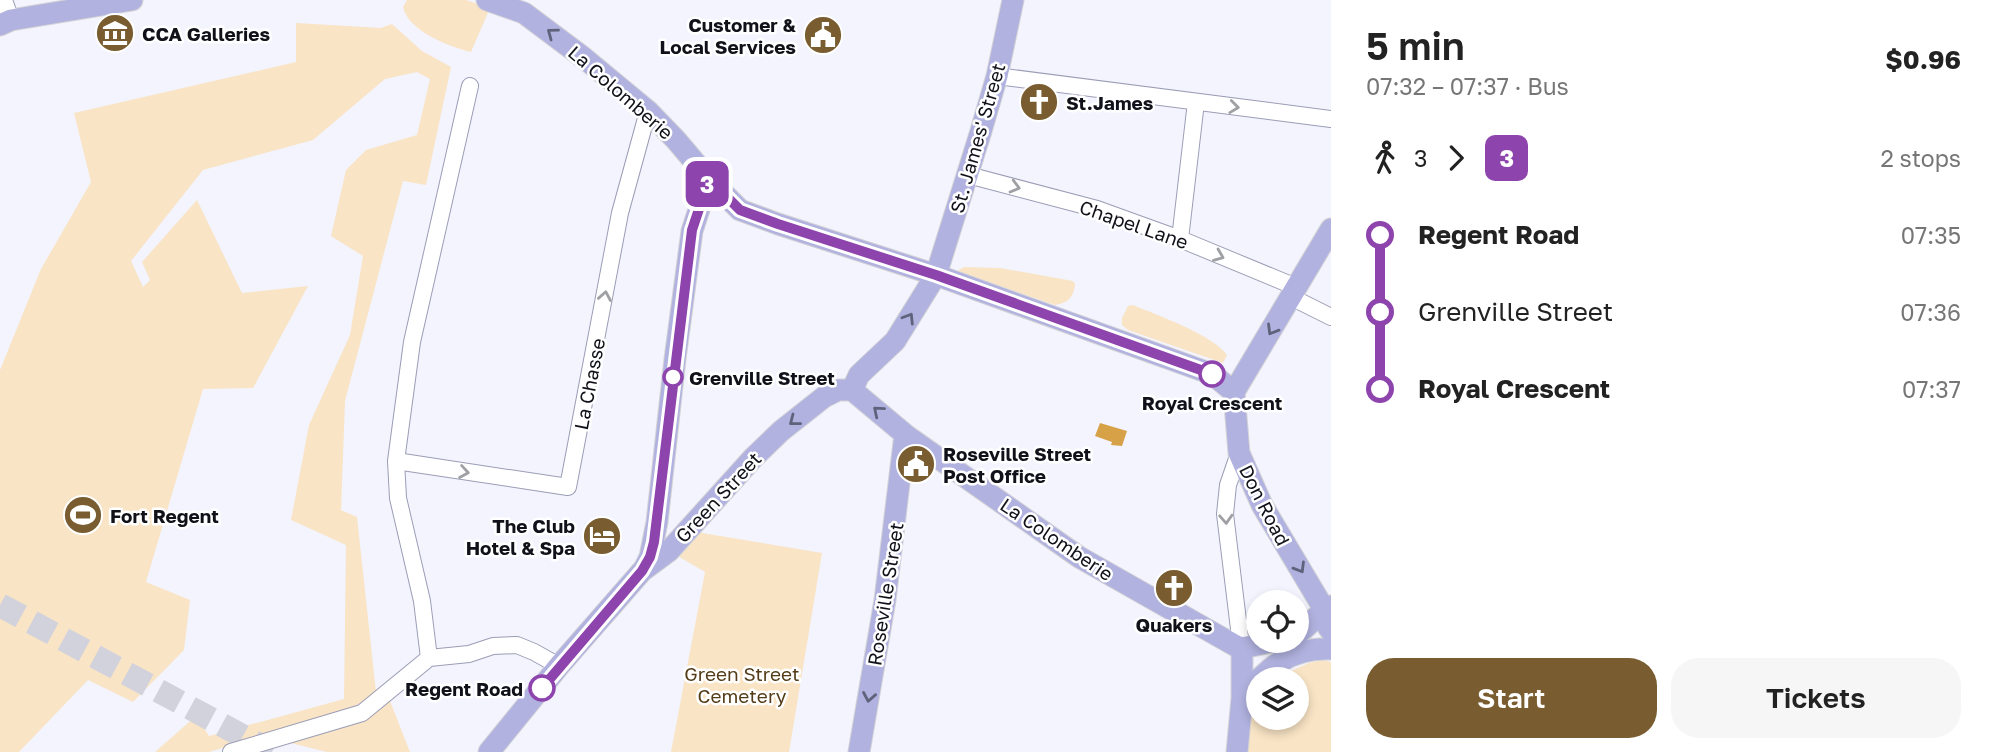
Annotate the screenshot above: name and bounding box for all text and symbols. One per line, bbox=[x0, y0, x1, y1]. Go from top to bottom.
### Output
museum icon: CCA Galleries bbox=[94, 12, 136, 54]
place label: Customer & Local Services bbox=[659, 13, 797, 58]
public building icon: Customer & Local Services bbox=[802, 14, 844, 56]
place label: CCA Galleries bbox=[142, 22, 270, 45]
text: 5 min bbox=[1366, 23, 1465, 68]
one-way arrow bbox=[547, 29, 559, 42]
street label: La Colomberie bbox=[564, 40, 678, 144]
text: $0.96 bbox=[1885, 44, 1961, 75]
street label: St. James' Street bbox=[945, 60, 1009, 216]
text: 07:32 – 07:37 · Bus bbox=[1366, 72, 1569, 100]
church icon: St.James bbox=[1018, 81, 1060, 123]
place label: St.James bbox=[1066, 91, 1154, 114]
one-way arrow bbox=[1229, 99, 1240, 114]
icon: walk bbox=[1366, 139, 1404, 177]
icon: forward bbox=[1437, 139, 1475, 177]
text: 3 bbox=[1499, 143, 1514, 172]
text: 3 bbox=[1414, 144, 1427, 172]
text: 2 stops bbox=[1880, 144, 1961, 172]
line badge: 3 bbox=[684, 161, 730, 207]
text: 3 bbox=[700, 169, 714, 198]
one-way arrow bbox=[1009, 179, 1021, 194]
street label: Chapel Lane bbox=[1077, 195, 1191, 253]
text: Regent Road bbox=[1418, 219, 1579, 250]
text: 07:35 bbox=[1901, 221, 1961, 249]
one-way arrow bbox=[1213, 247, 1225, 261]
one-way arrow bbox=[597, 290, 612, 301]
text: Grenville Street bbox=[1418, 296, 1613, 327]
text: 07:36 bbox=[1900, 298, 1961, 326]
one-way arrow bbox=[901, 313, 914, 326]
one-way arrow bbox=[1267, 322, 1280, 335]
street label: La Chasse bbox=[569, 336, 609, 432]
marker: Royal Crescent bbox=[1199, 361, 1225, 387]
place label: Grenville Street bbox=[689, 366, 835, 389]
marker: Grenville Street bbox=[663, 367, 683, 387]
text: Royal Crescent bbox=[1418, 373, 1610, 404]
text: 07:37 bbox=[1902, 375, 1961, 403]
place label: Royal Crescent bbox=[1142, 391, 1283, 414]
one-way arrow bbox=[873, 407, 886, 419]
one-way arrow bbox=[789, 413, 801, 426]
place label: Roseville Street Post Office bbox=[943, 442, 1092, 487]
public building icon: Roseville Street Post Office bbox=[895, 443, 937, 485]
street label: Green Street bbox=[670, 447, 766, 547]
street label: Don Road bbox=[1235, 461, 1295, 549]
one-way arrow bbox=[458, 464, 470, 479]
street label: La Colomberie bbox=[996, 493, 1118, 585]
sports icon: Fort Regent bbox=[62, 494, 104, 536]
place label: Fort Regent bbox=[110, 504, 219, 527]
place label: The Club Hotel & Spa bbox=[466, 514, 575, 559]
one-way arrow bbox=[1218, 514, 1233, 525]
hotel icon: The Club Hotel & Spa bbox=[581, 515, 623, 557]
street label: Roseville Street bbox=[862, 521, 908, 667]
one-way arrow bbox=[1291, 561, 1304, 574]
church icon: Quakers bbox=[1153, 567, 1195, 609]
map controls bbox=[1246, 590, 1309, 730]
button: locate bbox=[1246, 590, 1309, 653]
place label: Quakers bbox=[1136, 613, 1213, 636]
button: Start bbox=[1366, 658, 1657, 738]
button: Tickets bbox=[1671, 658, 1961, 738]
park label: Green Street Cemetery bbox=[684, 662, 800, 707]
button: layers bbox=[1246, 667, 1309, 730]
marker: Regent Road bbox=[529, 675, 555, 701]
place label: Regent Road bbox=[405, 677, 523, 700]
one-way arrow bbox=[862, 690, 877, 702]

